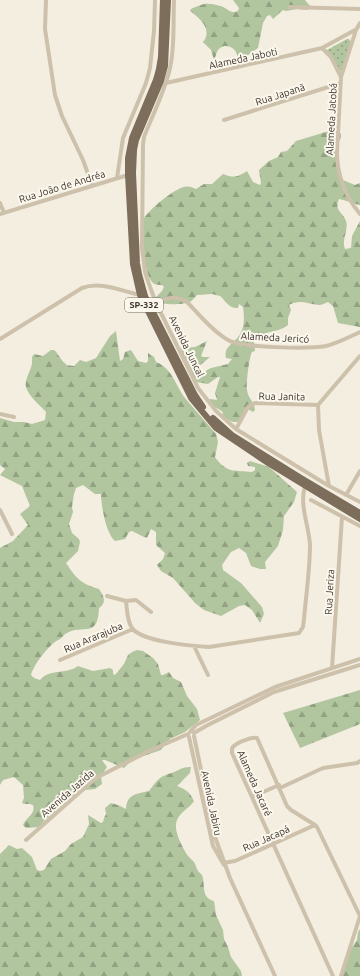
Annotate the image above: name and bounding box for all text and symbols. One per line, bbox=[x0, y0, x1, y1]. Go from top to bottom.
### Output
street label: Alameda Jaboti bbox=[208, 46, 278, 71]
street label: Rua Japanã bbox=[254, 81, 306, 108]
street label: Alameda Jatobá bbox=[324, 83, 339, 156]
street label: Rua João de Andréa bbox=[18, 168, 107, 205]
road number: SP-332 bbox=[125, 298, 163, 312]
street label: Avenida Juncal bbox=[167, 314, 206, 379]
street label: Alameda Jericó bbox=[240, 330, 310, 345]
street label: Rua Janita bbox=[259, 391, 305, 402]
street label: Rua Jeriza bbox=[323, 569, 336, 615]
street label: Rua Ararajuba bbox=[62, 620, 124, 655]
street label: Alameda Jacaré bbox=[235, 749, 274, 818]
street label: Avenida Jazida bbox=[39, 767, 96, 819]
street label: Avenida Jabiru bbox=[199, 770, 224, 837]
street label: Rua Jacapá bbox=[241, 823, 291, 854]

